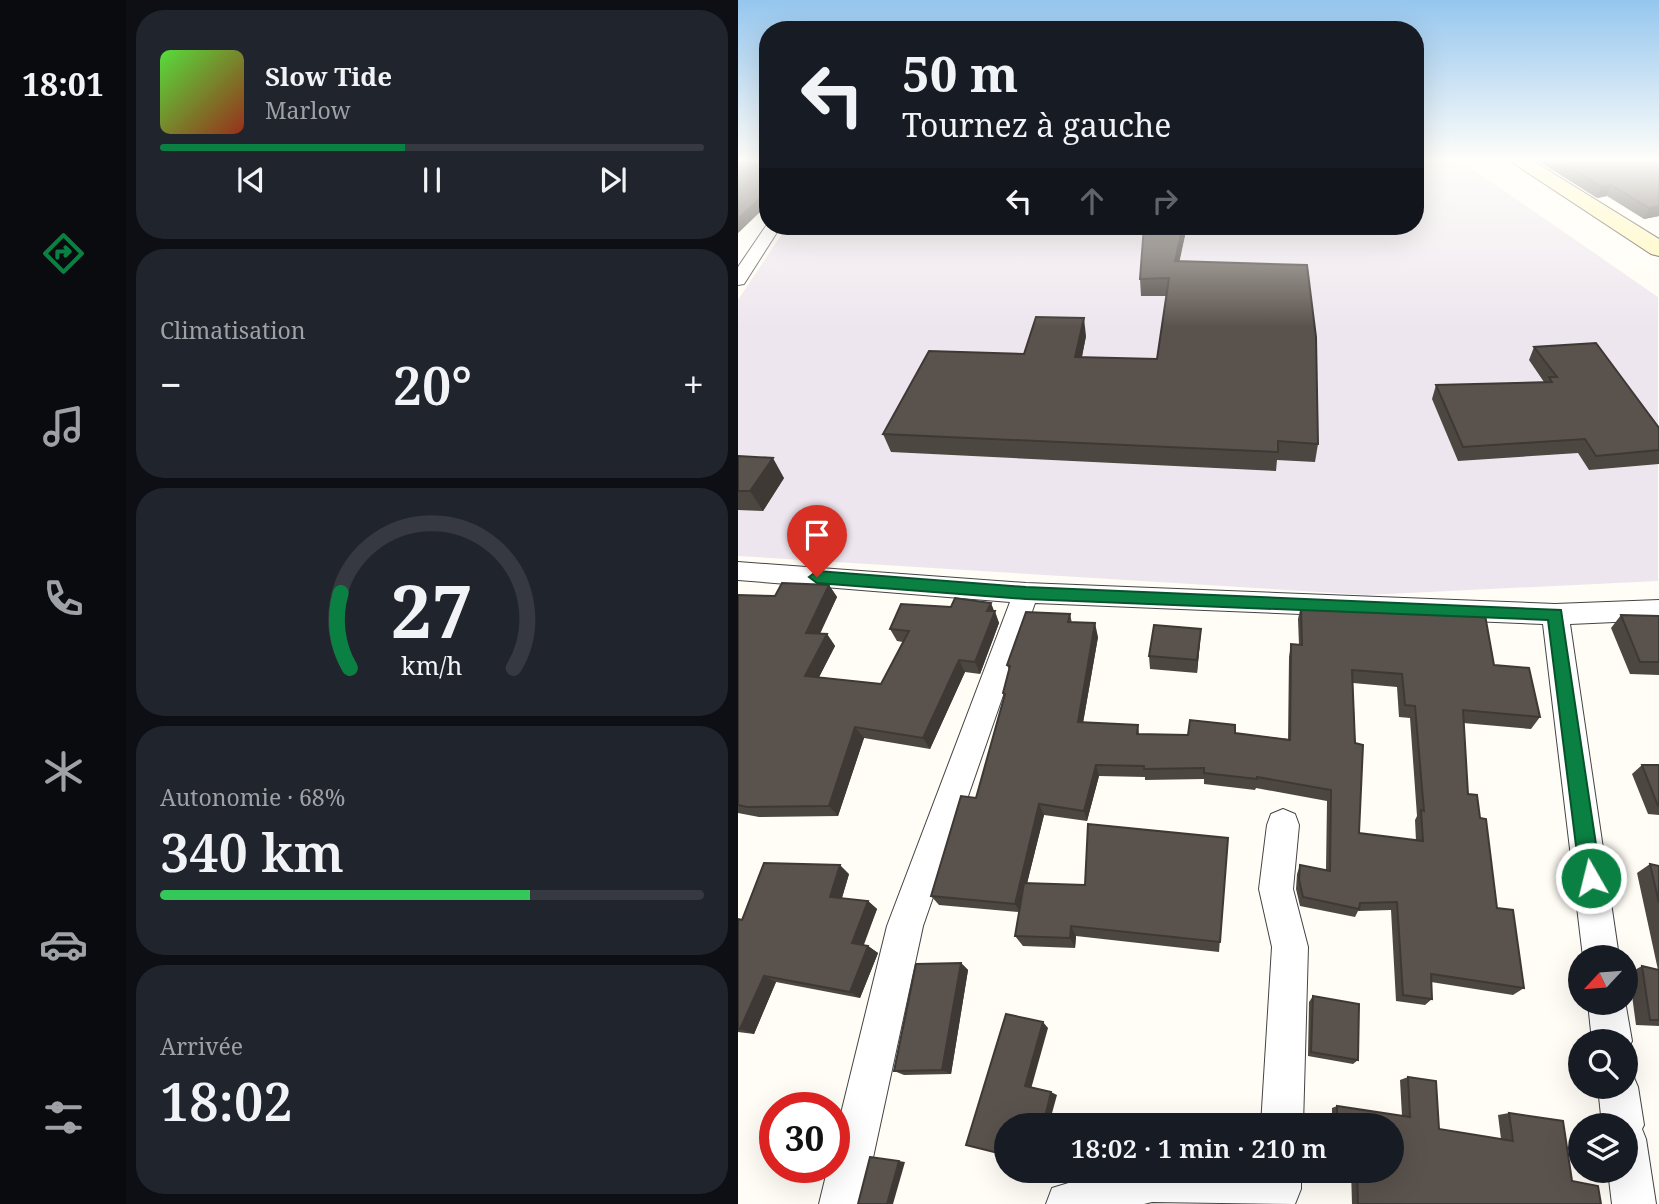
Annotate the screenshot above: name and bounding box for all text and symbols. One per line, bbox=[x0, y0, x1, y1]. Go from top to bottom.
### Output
text: 50 m bbox=[902, 40, 1018, 106]
icon: left bbox=[787, 49, 878, 140]
text: Slow Tide bbox=[265, 58, 392, 94]
text: 18:01 bbox=[22, 62, 104, 105]
text: Marlow bbox=[265, 94, 351, 126]
text: Tournez à gauche bbox=[902, 103, 1171, 146]
icon: previous bbox=[232, 161, 270, 199]
icon: pause bbox=[413, 161, 451, 199]
icon: next bbox=[594, 161, 632, 199]
icon: left bbox=[1000, 182, 1038, 220]
icon: ahead bbox=[1073, 182, 1111, 220]
icon: right bbox=[1146, 182, 1184, 220]
icon: directions bbox=[39, 229, 88, 278]
text: Climatisation bbox=[160, 314, 306, 346]
text: 20° bbox=[393, 349, 472, 420]
text: − bbox=[160, 358, 182, 410]
text: + bbox=[683, 358, 704, 410]
icon: music bbox=[39, 402, 88, 451]
pin bbox=[787, 505, 847, 577]
icon: arrive bbox=[798, 516, 836, 554]
text: 27 bbox=[391, 560, 473, 659]
icon: phone bbox=[39, 574, 88, 623]
text: km/h bbox=[401, 648, 463, 682]
icon: climate bbox=[39, 747, 88, 796]
text: Autonomie · 68% bbox=[160, 781, 345, 813]
text: 340 km bbox=[160, 816, 344, 887]
position arrow bbox=[1554, 841, 1628, 915]
icon: car bbox=[39, 920, 88, 969]
north arrow bbox=[1568, 945, 1638, 1015]
map controls bbox=[1568, 945, 1638, 1183]
button: search bbox=[1568, 1029, 1638, 1099]
text: Arrivée bbox=[160, 1030, 243, 1062]
text: 18:02 bbox=[160, 1065, 293, 1136]
speed limit sign: 30 bbox=[759, 1092, 850, 1183]
icon: filters bbox=[39, 1093, 88, 1142]
button: layers bbox=[1568, 1113, 1638, 1183]
text: 18:02 · 1 min · 210 m bbox=[1071, 1130, 1327, 1166]

